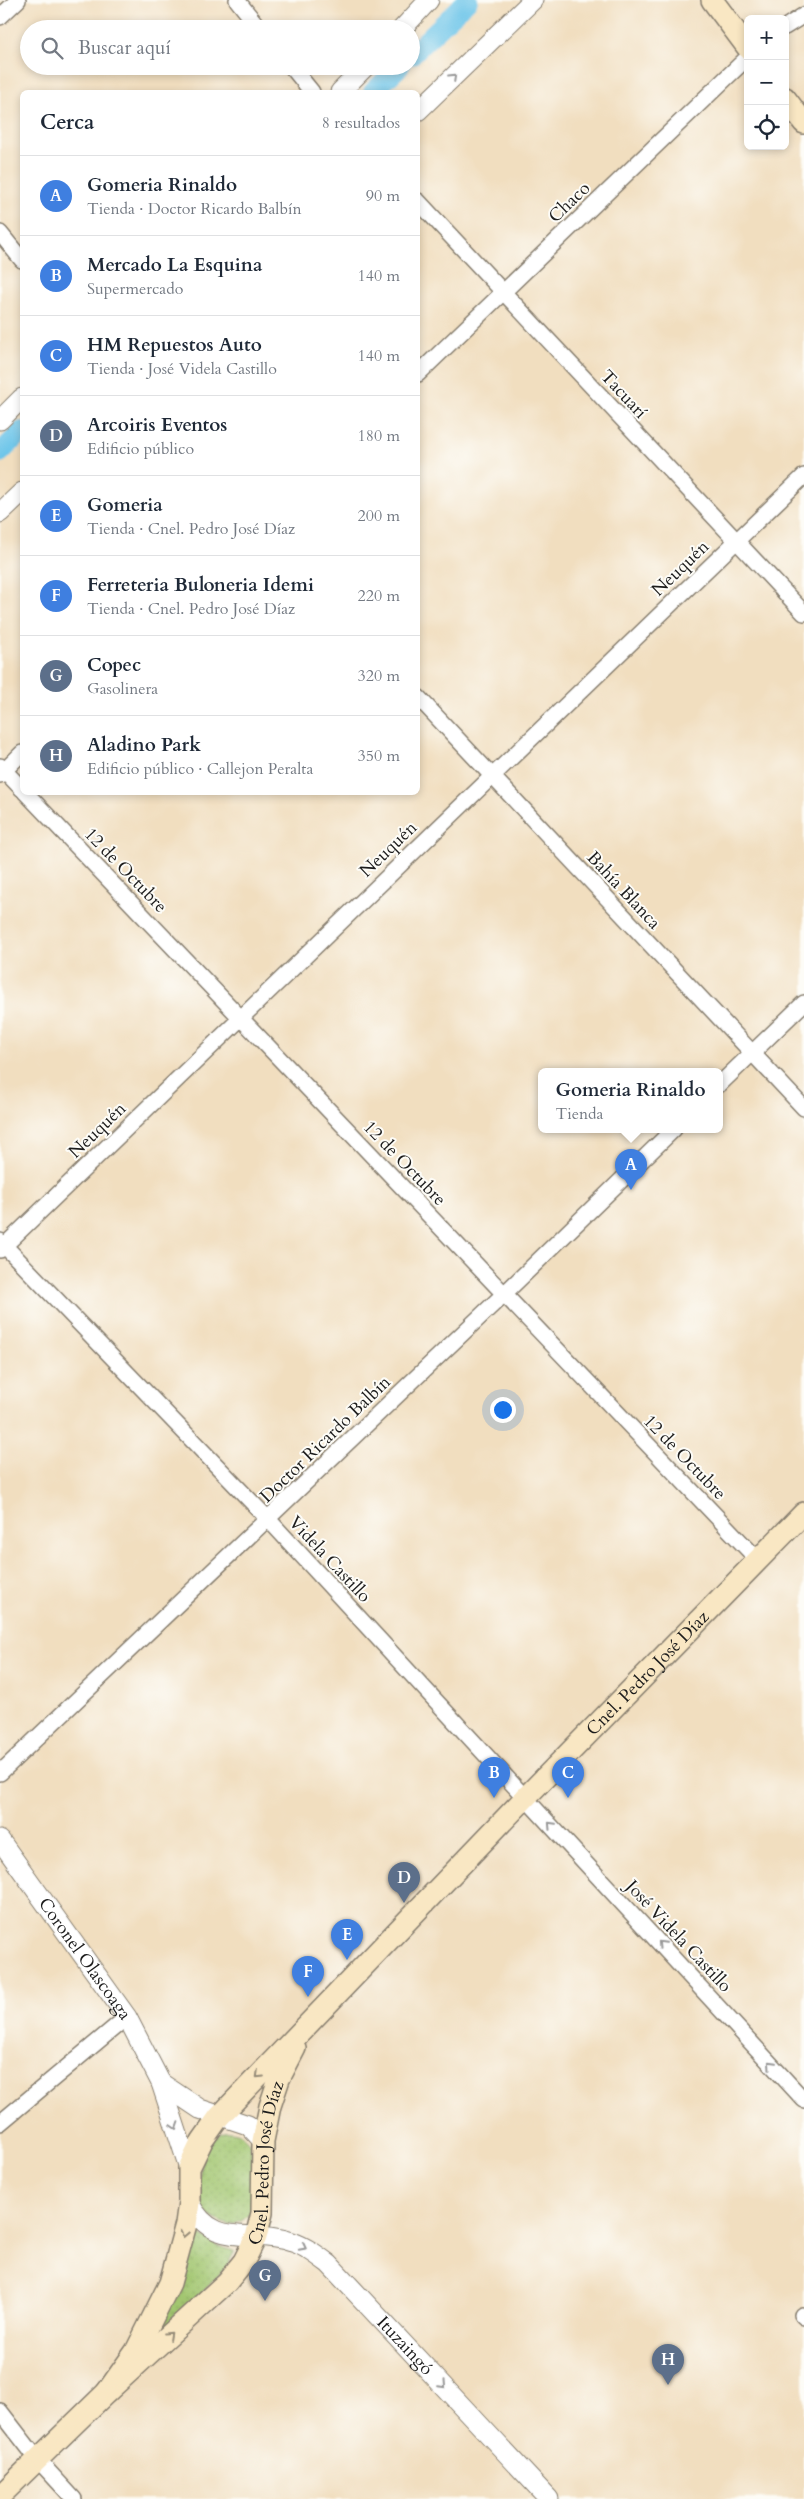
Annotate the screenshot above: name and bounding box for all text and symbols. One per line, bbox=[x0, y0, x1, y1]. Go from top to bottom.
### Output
map controls bbox=[744, 15, 789, 150]
button: + bbox=[744, 15, 789, 60]
search box bbox=[20, 20, 420, 75]
icon: search bbox=[38, 34, 66, 62]
text: Buscar aquí bbox=[78, 35, 171, 61]
button: − bbox=[744, 60, 789, 105]
one-way arrow bbox=[447, 74, 456, 83]
button: locate bbox=[744, 105, 789, 150]
text: Cerca bbox=[40, 108, 94, 137]
text: 8 resultados bbox=[322, 112, 400, 134]
text: Gomeria Rinaldo bbox=[87, 172, 237, 198]
street label: Chaco bbox=[543, 176, 596, 228]
text: A bbox=[50, 185, 62, 207]
text: 90 m bbox=[366, 185, 400, 207]
text: Tienda · Doctor Ricardo Balbín bbox=[87, 198, 302, 220]
text: Mercado La Esquina bbox=[87, 252, 262, 278]
text: B bbox=[50, 265, 62, 287]
text: 140 m bbox=[358, 265, 400, 287]
text: Supermercado bbox=[87, 278, 183, 300]
text: HM Repuestos Auto bbox=[87, 332, 262, 358]
text: C bbox=[50, 345, 62, 367]
text: 140 m bbox=[358, 345, 400, 367]
text: Tienda · José Videla Castillo bbox=[87, 358, 277, 380]
street label: Tacuarí bbox=[595, 364, 653, 424]
text: Arcoiris Eventos bbox=[87, 412, 227, 438]
text: D bbox=[49, 425, 63, 447]
text: 180 m bbox=[358, 425, 400, 447]
text: Edificio público bbox=[87, 438, 194, 460]
text: Gomeria bbox=[87, 492, 163, 518]
text: E bbox=[51, 505, 61, 527]
text: 200 m bbox=[358, 505, 400, 527]
text: Tienda · Cnel. Pedro José Díaz bbox=[87, 518, 295, 540]
street label: Neuquén bbox=[646, 534, 715, 602]
text: Ferreteria Buloneria Idemi bbox=[87, 572, 314, 598]
text: F bbox=[51, 585, 61, 607]
text: 220 m bbox=[358, 585, 400, 607]
text: Tienda · Cnel. Pedro José Díaz bbox=[87, 598, 295, 620]
text: Copec bbox=[87, 652, 141, 678]
text: G bbox=[49, 665, 63, 687]
text: 320 m bbox=[358, 665, 400, 687]
text: Gasolinera bbox=[87, 678, 158, 700]
text: Aladino Park bbox=[87, 732, 201, 758]
text: H bbox=[49, 745, 63, 767]
text: 350 m bbox=[358, 745, 400, 767]
text: Edificio público · Callejon Peralta bbox=[87, 758, 313, 780]
street label: Neuquén bbox=[354, 815, 423, 883]
street label: 12 de Octubre bbox=[79, 822, 173, 918]
street label: Bahía Blanca bbox=[581, 846, 666, 935]
popup bbox=[538, 1068, 723, 1133]
text: Gomeria Rinaldo bbox=[555, 1077, 706, 1103]
street label: Neuquén bbox=[63, 1096, 132, 1164]
text: Tienda bbox=[555, 1103, 604, 1125]
street label: 12 de Octubre bbox=[358, 1115, 452, 1211]
pin: A bbox=[615, 1149, 647, 1190]
street label: Doctor Ricardo Balbín bbox=[254, 1370, 397, 1508]
your location bbox=[490, 1397, 516, 1423]
street label: 12 de Octubre bbox=[638, 1409, 732, 1505]
street label: Videla Castillo bbox=[283, 1510, 377, 1608]
street label: Cnel. Pedro José Díaz bbox=[581, 1605, 715, 1741]
pin: B bbox=[478, 1757, 510, 1798]
pin: C bbox=[552, 1757, 584, 1798]
one-way arrow bbox=[548, 1821, 557, 1830]
pin: D bbox=[388, 1862, 420, 1903]
street label: José Videla Castillo bbox=[618, 1872, 737, 1998]
street label: Coronel Olascoaga bbox=[32, 1893, 137, 2025]
pin: E bbox=[331, 1919, 363, 1960]
one-way arrow bbox=[658, 1941, 667, 1950]
pin: F bbox=[292, 1956, 324, 1997]
one-way arrow bbox=[768, 2061, 777, 2070]
one-way arrow bbox=[256, 2069, 265, 2078]
street label: Cnel. Pedro José Díaz bbox=[242, 2078, 290, 2250]
one-way arrow bbox=[169, 2121, 179, 2130]
one-way arrow bbox=[179, 2230, 190, 2238]
one-way arrow bbox=[298, 2241, 307, 2251]
pin: G bbox=[249, 2260, 281, 2301]
street label: Ituzaingó bbox=[371, 2311, 439, 2381]
one-way arrow bbox=[163, 2332, 172, 2341]
pin: H bbox=[652, 2344, 684, 2385]
one-way arrow bbox=[437, 2380, 446, 2389]

